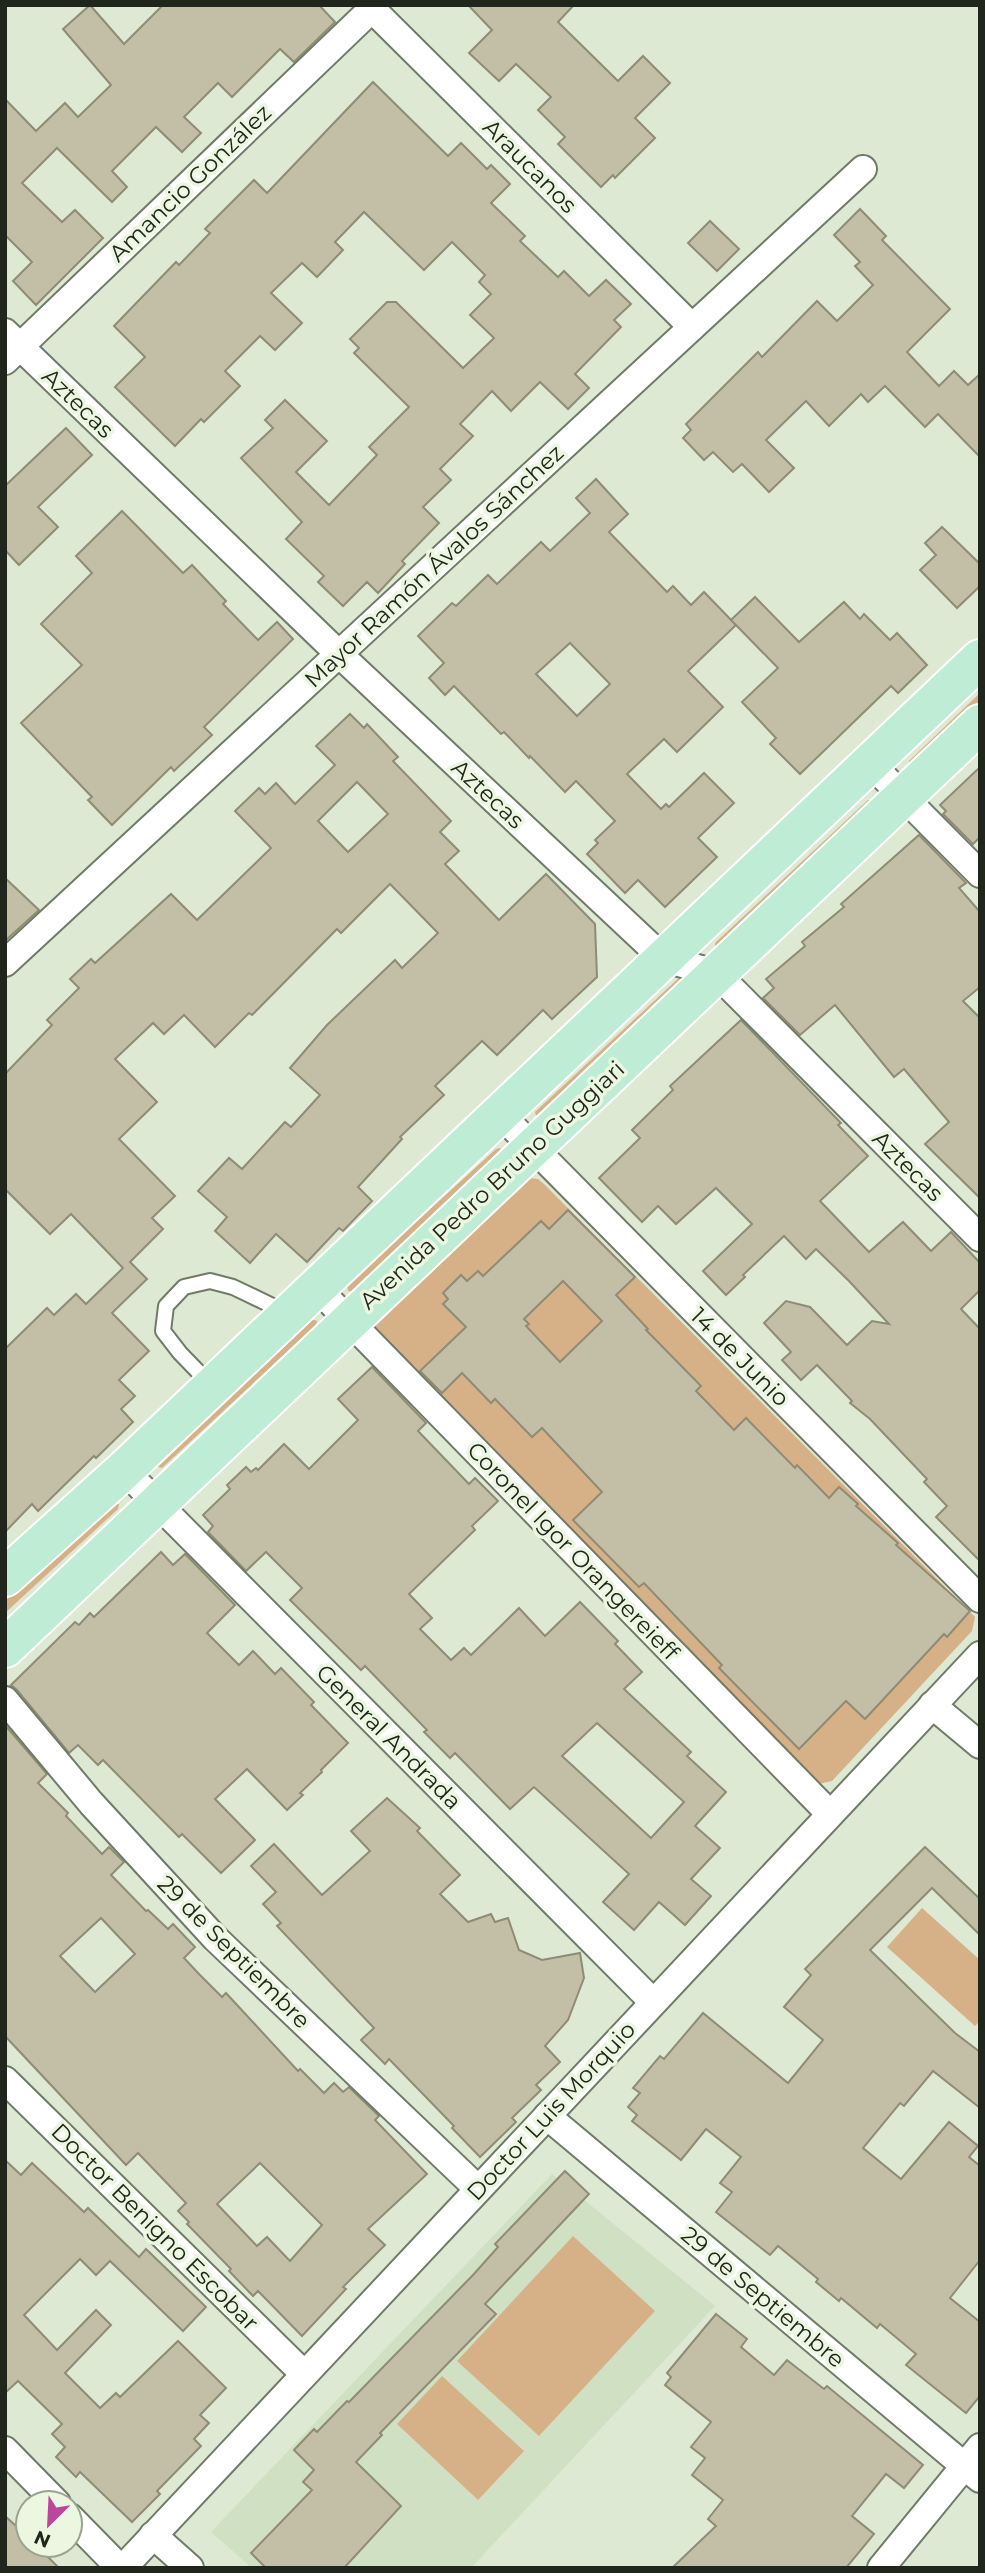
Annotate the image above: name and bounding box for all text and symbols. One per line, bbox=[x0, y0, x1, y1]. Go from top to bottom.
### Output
street label: Amancio González bbox=[103, 99, 277, 267]
street label: Araucanos bbox=[477, 113, 583, 219]
street label: Aztecas bbox=[36, 362, 120, 444]
street label: Mayor Ramón Ávalos Sánchez bbox=[299, 439, 569, 693]
street label: Aztecas bbox=[446, 753, 530, 835]
street label: Avenida Pedro Bruno Guggiari bbox=[354, 1055, 630, 1315]
street label: Aztecas bbox=[867, 1125, 949, 1207]
street label: 14 de Junio bbox=[685, 1302, 795, 1412]
street label: Coronel Igor Orangereieff bbox=[461, 1436, 685, 1667]
street label: General Andrada bbox=[311, 1659, 467, 1815]
street label: 29 de Septiembre bbox=[152, 1870, 316, 2034]
street label: Doctor Luis Morquio bbox=[461, 2016, 641, 2206]
street label: Doctor Benigno Escobar bbox=[45, 2117, 265, 2337]
street label: 29 de Septiembre bbox=[676, 2221, 850, 2373]
north arrow bbox=[14, 2489, 84, 2559]
text: N bbox=[31, 2525, 54, 2553]

